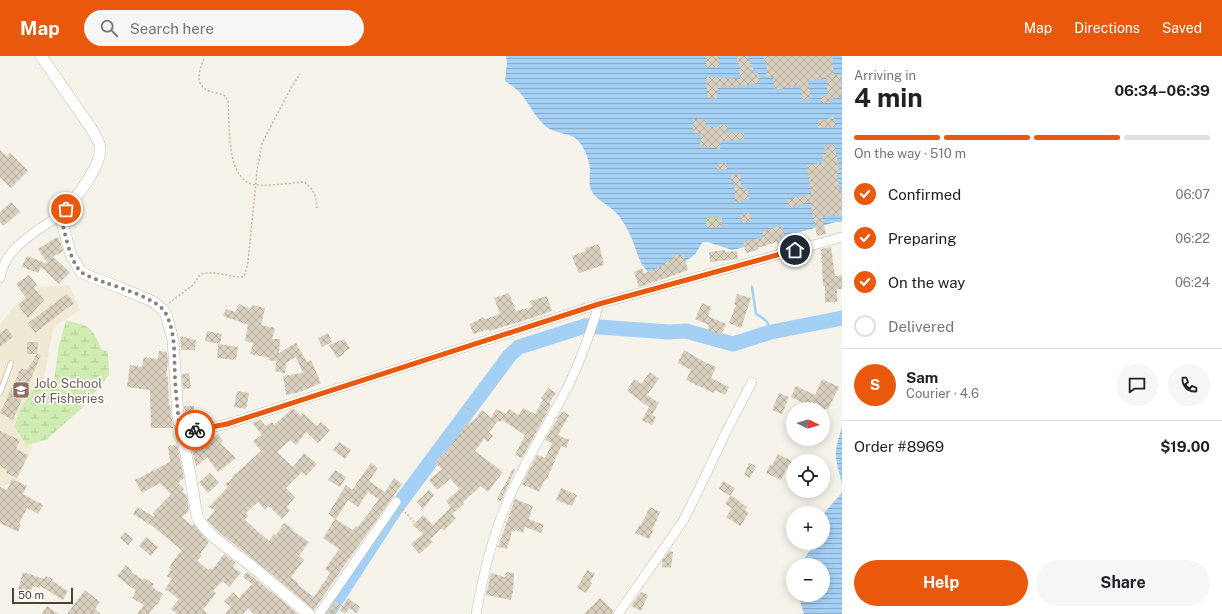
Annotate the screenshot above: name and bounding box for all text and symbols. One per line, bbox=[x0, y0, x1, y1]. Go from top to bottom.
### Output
search box bbox=[84, 10, 364, 46]
text: Map bbox=[20, 17, 60, 39]
icon: search bbox=[98, 17, 120, 39]
text: Search here bbox=[130, 20, 214, 37]
text: Map bbox=[1024, 20, 1052, 36]
text: Directions bbox=[1074, 20, 1140, 36]
text: Saved bbox=[1162, 20, 1202, 36]
text: Arriving in bbox=[854, 68, 916, 83]
text: 4 min bbox=[854, 82, 923, 113]
text: 06:34–06:39 bbox=[1114, 82, 1210, 99]
text: On the way · 510 m bbox=[854, 146, 966, 161]
icon: check bbox=[854, 183, 876, 205]
text: Confirmed bbox=[888, 186, 961, 203]
text: 06:07 bbox=[1176, 187, 1210, 202]
pin bbox=[49, 192, 83, 226]
icon: bag bbox=[55, 198, 77, 220]
icon: check bbox=[854, 227, 876, 249]
text: Preparing bbox=[888, 230, 957, 247]
text: 06:22 bbox=[1175, 231, 1210, 246]
pin bbox=[778, 233, 812, 267]
icon: home bbox=[784, 239, 806, 261]
icon: check bbox=[854, 271, 876, 293]
text: On the way bbox=[888, 274, 965, 291]
text: 06:24 bbox=[1175, 275, 1210, 290]
text: Delivered bbox=[888, 318, 954, 335]
button: chat bbox=[1116, 364, 1158, 406]
button: phone bbox=[1168, 364, 1210, 406]
text: Sam bbox=[906, 369, 938, 386]
place label: Jolo School of Fisheries bbox=[34, 376, 104, 406]
text: S bbox=[870, 376, 880, 393]
school or university icon: Jolo School of Fisheries bbox=[11, 380, 31, 400]
text: Courier · 4.6 bbox=[906, 386, 979, 401]
north arrow bbox=[786, 402, 830, 446]
map controls bbox=[786, 402, 830, 602]
courier bbox=[175, 410, 215, 450]
icon: bike bbox=[184, 419, 206, 441]
text: Order #8969 bbox=[854, 438, 944, 455]
text: $19.00 bbox=[1160, 438, 1210, 455]
button: locate bbox=[786, 454, 830, 498]
button: + bbox=[786, 506, 830, 550]
button: − bbox=[786, 558, 830, 602]
button: Help bbox=[854, 560, 1028, 606]
button: Share bbox=[1036, 560, 1210, 606]
scale bar bbox=[12, 586, 73, 605]
text: 50 m bbox=[18, 589, 44, 601]

